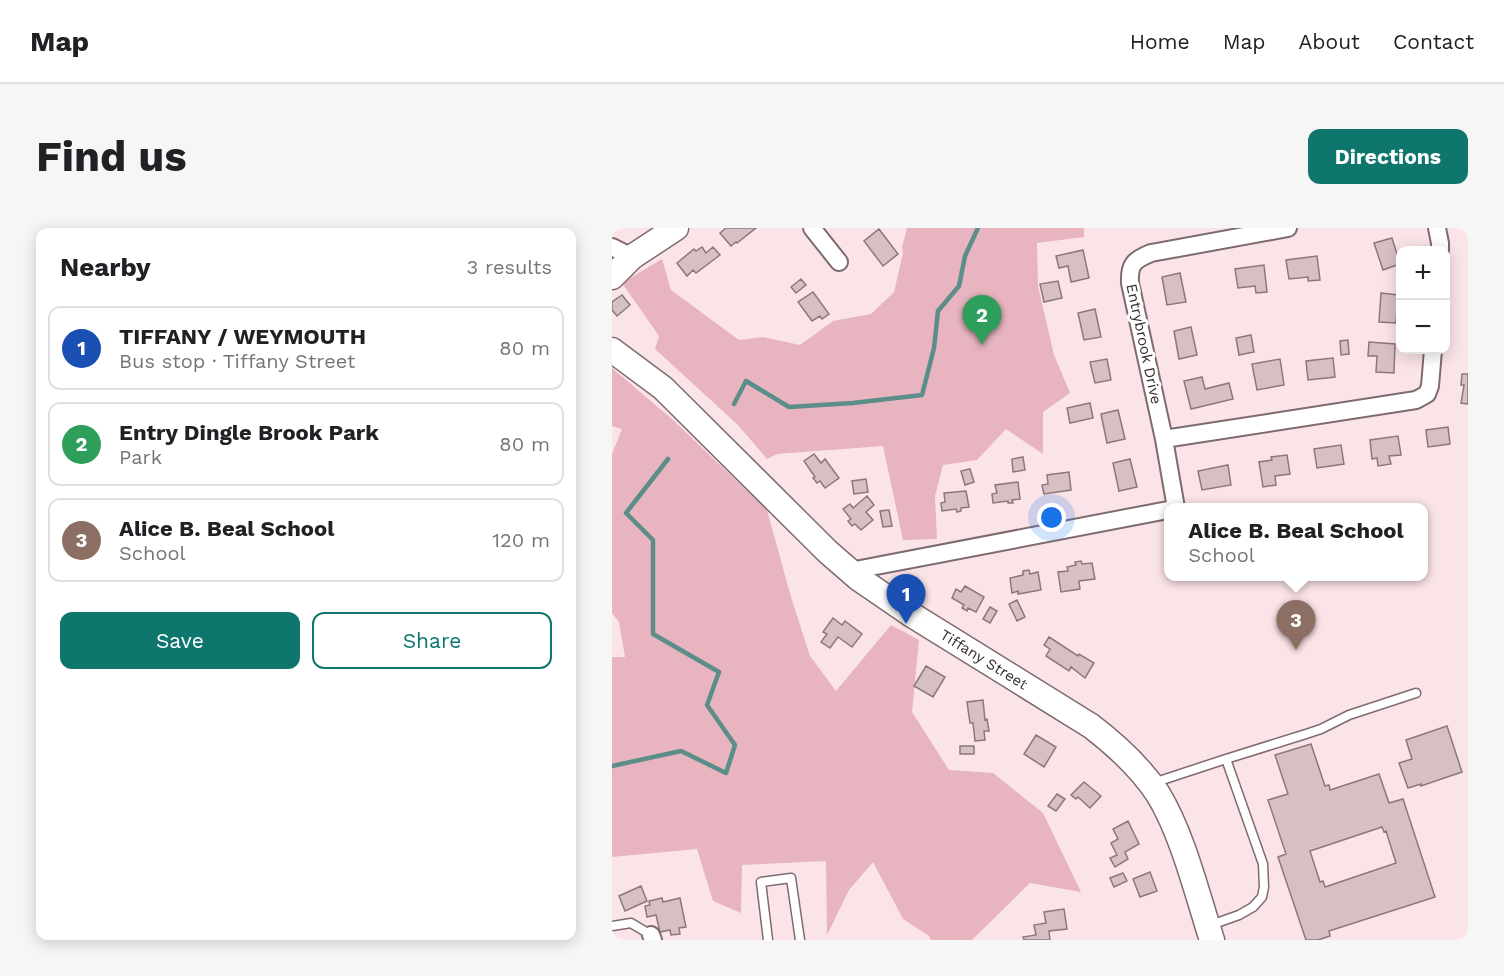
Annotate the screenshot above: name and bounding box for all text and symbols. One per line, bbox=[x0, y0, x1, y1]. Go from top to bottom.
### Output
text: Map bbox=[30, 25, 89, 58]
text: Home bbox=[1130, 29, 1190, 54]
text: Map bbox=[1223, 29, 1266, 54]
text: About bbox=[1299, 29, 1360, 54]
text: Contact bbox=[1393, 29, 1474, 54]
button: Directions bbox=[1308, 129, 1468, 184]
text: Find us bbox=[36, 132, 187, 181]
map controls bbox=[1396, 246, 1450, 354]
button: + bbox=[1396, 246, 1450, 300]
text: Nearby bbox=[60, 252, 151, 282]
text: 3 results bbox=[467, 255, 552, 279]
street label: Entrybrook Drive bbox=[1122, 282, 1166, 406]
pin: 2 bbox=[962, 296, 1001, 345]
button: − bbox=[1396, 300, 1450, 354]
text: TIFFANY / WEYMOUTH bbox=[119, 324, 366, 349]
text: 1 bbox=[77, 336, 86, 360]
text: 80 m bbox=[499, 336, 550, 360]
text: Bus stop · Tiffany Street bbox=[119, 349, 355, 373]
text: Entry Dingle Brook Park bbox=[119, 420, 379, 445]
text: 2 bbox=[76, 432, 87, 456]
text: 80 m bbox=[499, 432, 550, 456]
text: Park bbox=[119, 445, 162, 469]
your location bbox=[1037, 503, 1066, 532]
popup bbox=[1164, 503, 1428, 581]
text: Alice B. Beal School bbox=[119, 516, 334, 541]
text: Alice B. Beal School bbox=[1188, 518, 1404, 543]
text: 3 bbox=[76, 528, 87, 552]
text: 120 m bbox=[492, 528, 550, 552]
text: School bbox=[119, 541, 186, 565]
text: School bbox=[1188, 543, 1255, 567]
pin: 1 bbox=[886, 574, 926, 624]
pin: 3 bbox=[1276, 600, 1316, 650]
button: Save bbox=[60, 612, 300, 669]
button: Share bbox=[312, 612, 552, 669]
street label: Tiffany Street bbox=[937, 626, 1032, 694]

